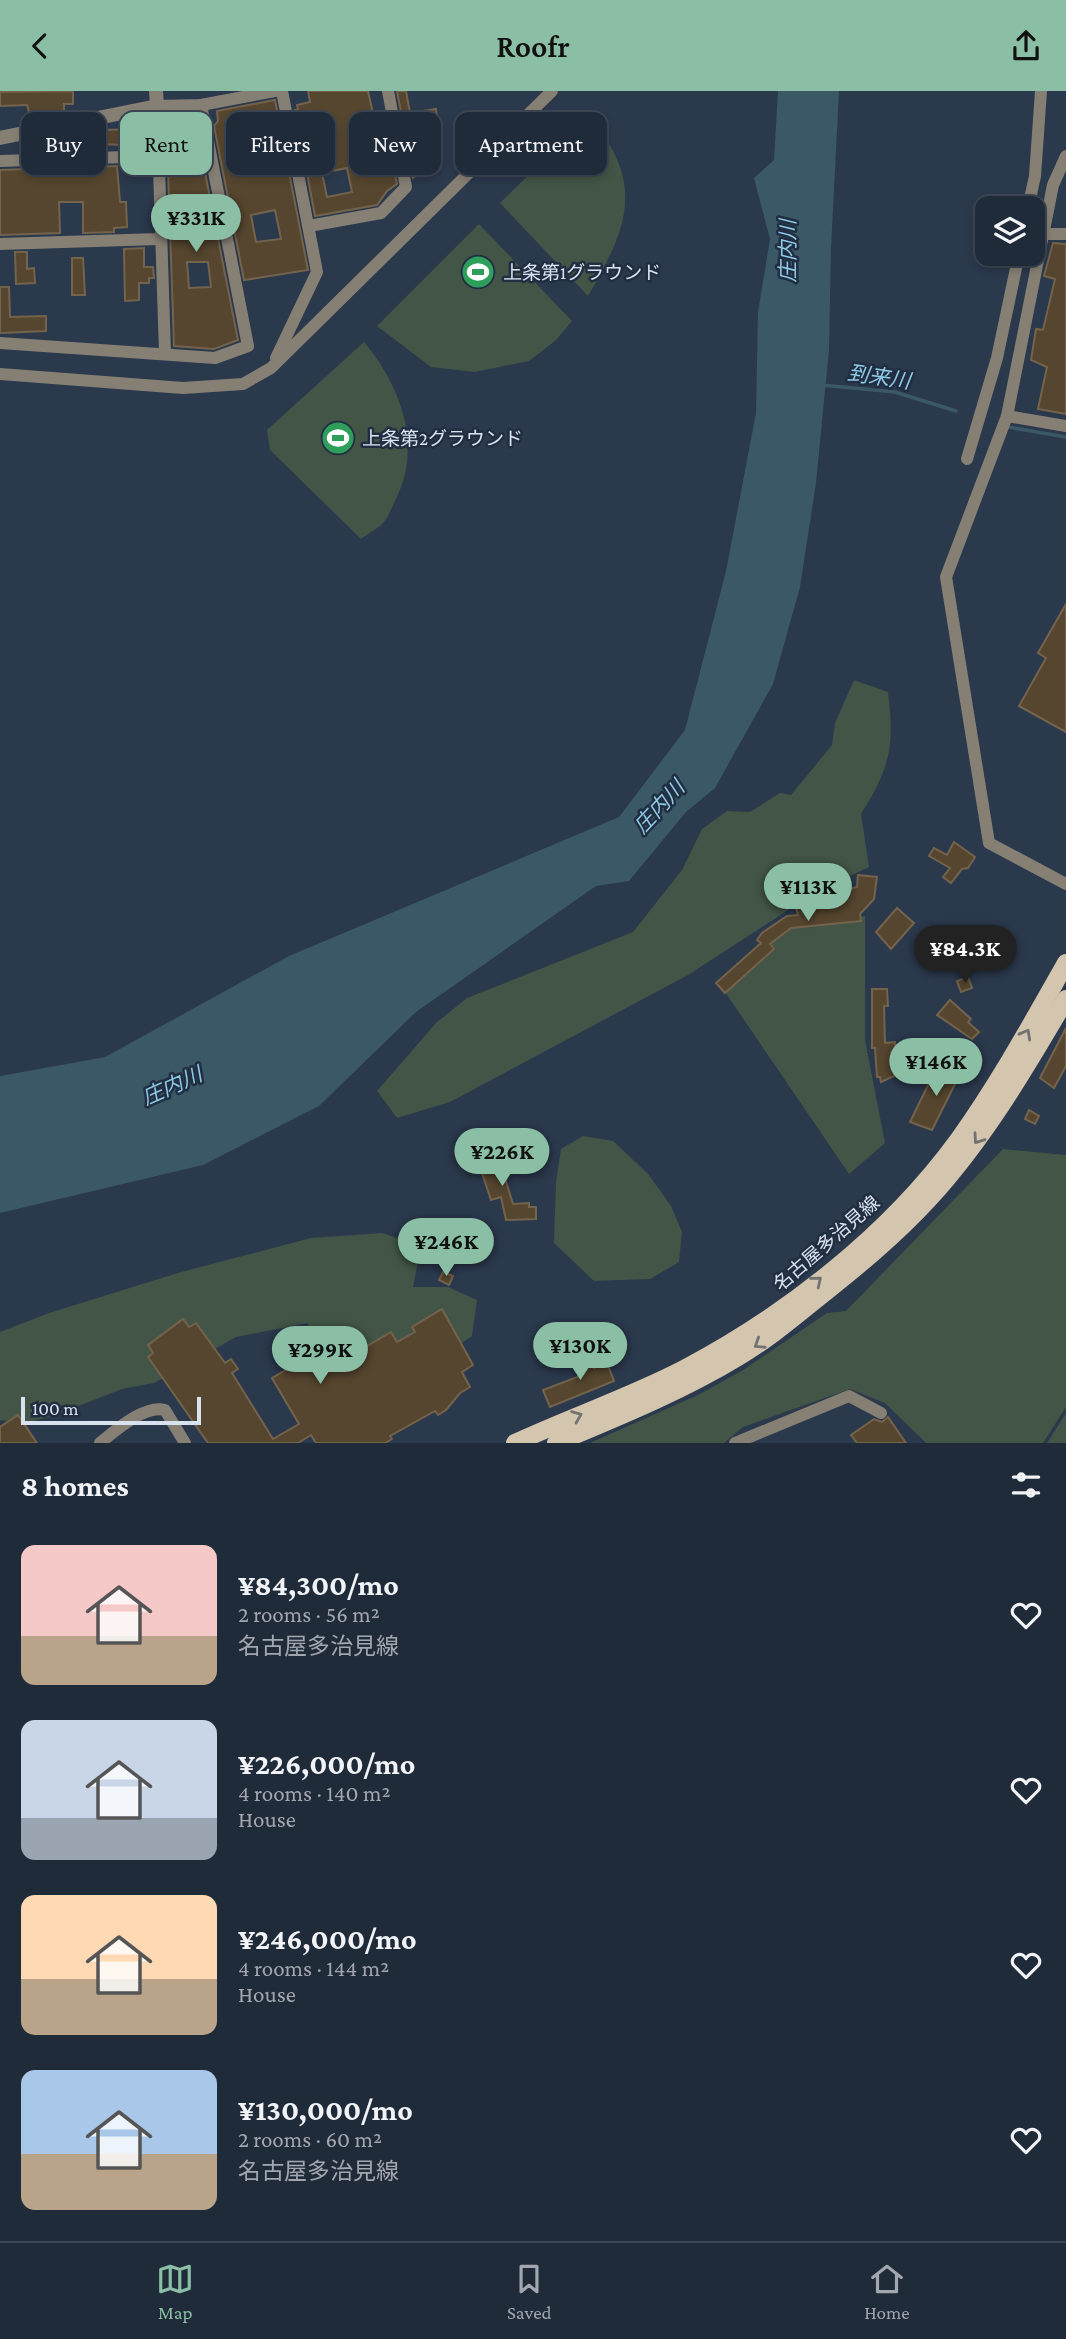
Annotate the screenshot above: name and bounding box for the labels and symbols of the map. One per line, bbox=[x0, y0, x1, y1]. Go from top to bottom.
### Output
pin: ¥331K bbox=[147, 195, 245, 254]
water label: 庄内川 bbox=[776, 218, 800, 283]
sports icon: 上条第1グラウンド bbox=[459, 253, 497, 291]
place label: 上条第1グラウンド bbox=[503, 262, 661, 283]
water label: 到来川 bbox=[846, 361, 914, 394]
sports icon: 上条第2グラウンド bbox=[319, 419, 357, 457]
place label: 上条第2グラウンド bbox=[362, 428, 523, 449]
water label: 庄内川 bbox=[629, 774, 691, 838]
pin: ¥113K bbox=[759, 863, 857, 923]
pin: ¥84.3K bbox=[908, 925, 1022, 985]
one-way arrow bbox=[1018, 1029, 1031, 1042]
pin: ¥146K bbox=[887, 1039, 985, 1098]
water label: 庄内川 bbox=[138, 1061, 207, 1110]
pin: ¥226K bbox=[453, 1129, 551, 1188]
one-way arrow bbox=[974, 1131, 986, 1144]
street label: 名古屋多治見線 bbox=[769, 1192, 883, 1295]
pin: ¥246K bbox=[397, 1219, 495, 1278]
one-way arrow bbox=[809, 1276, 821, 1289]
pin: ¥130K bbox=[531, 1323, 629, 1382]
pin: ¥299K bbox=[271, 1327, 369, 1386]
one-way arrow bbox=[753, 1336, 766, 1349]
scale bar bbox=[21, 1394, 201, 1426]
one-way arrow bbox=[570, 1410, 583, 1424]

